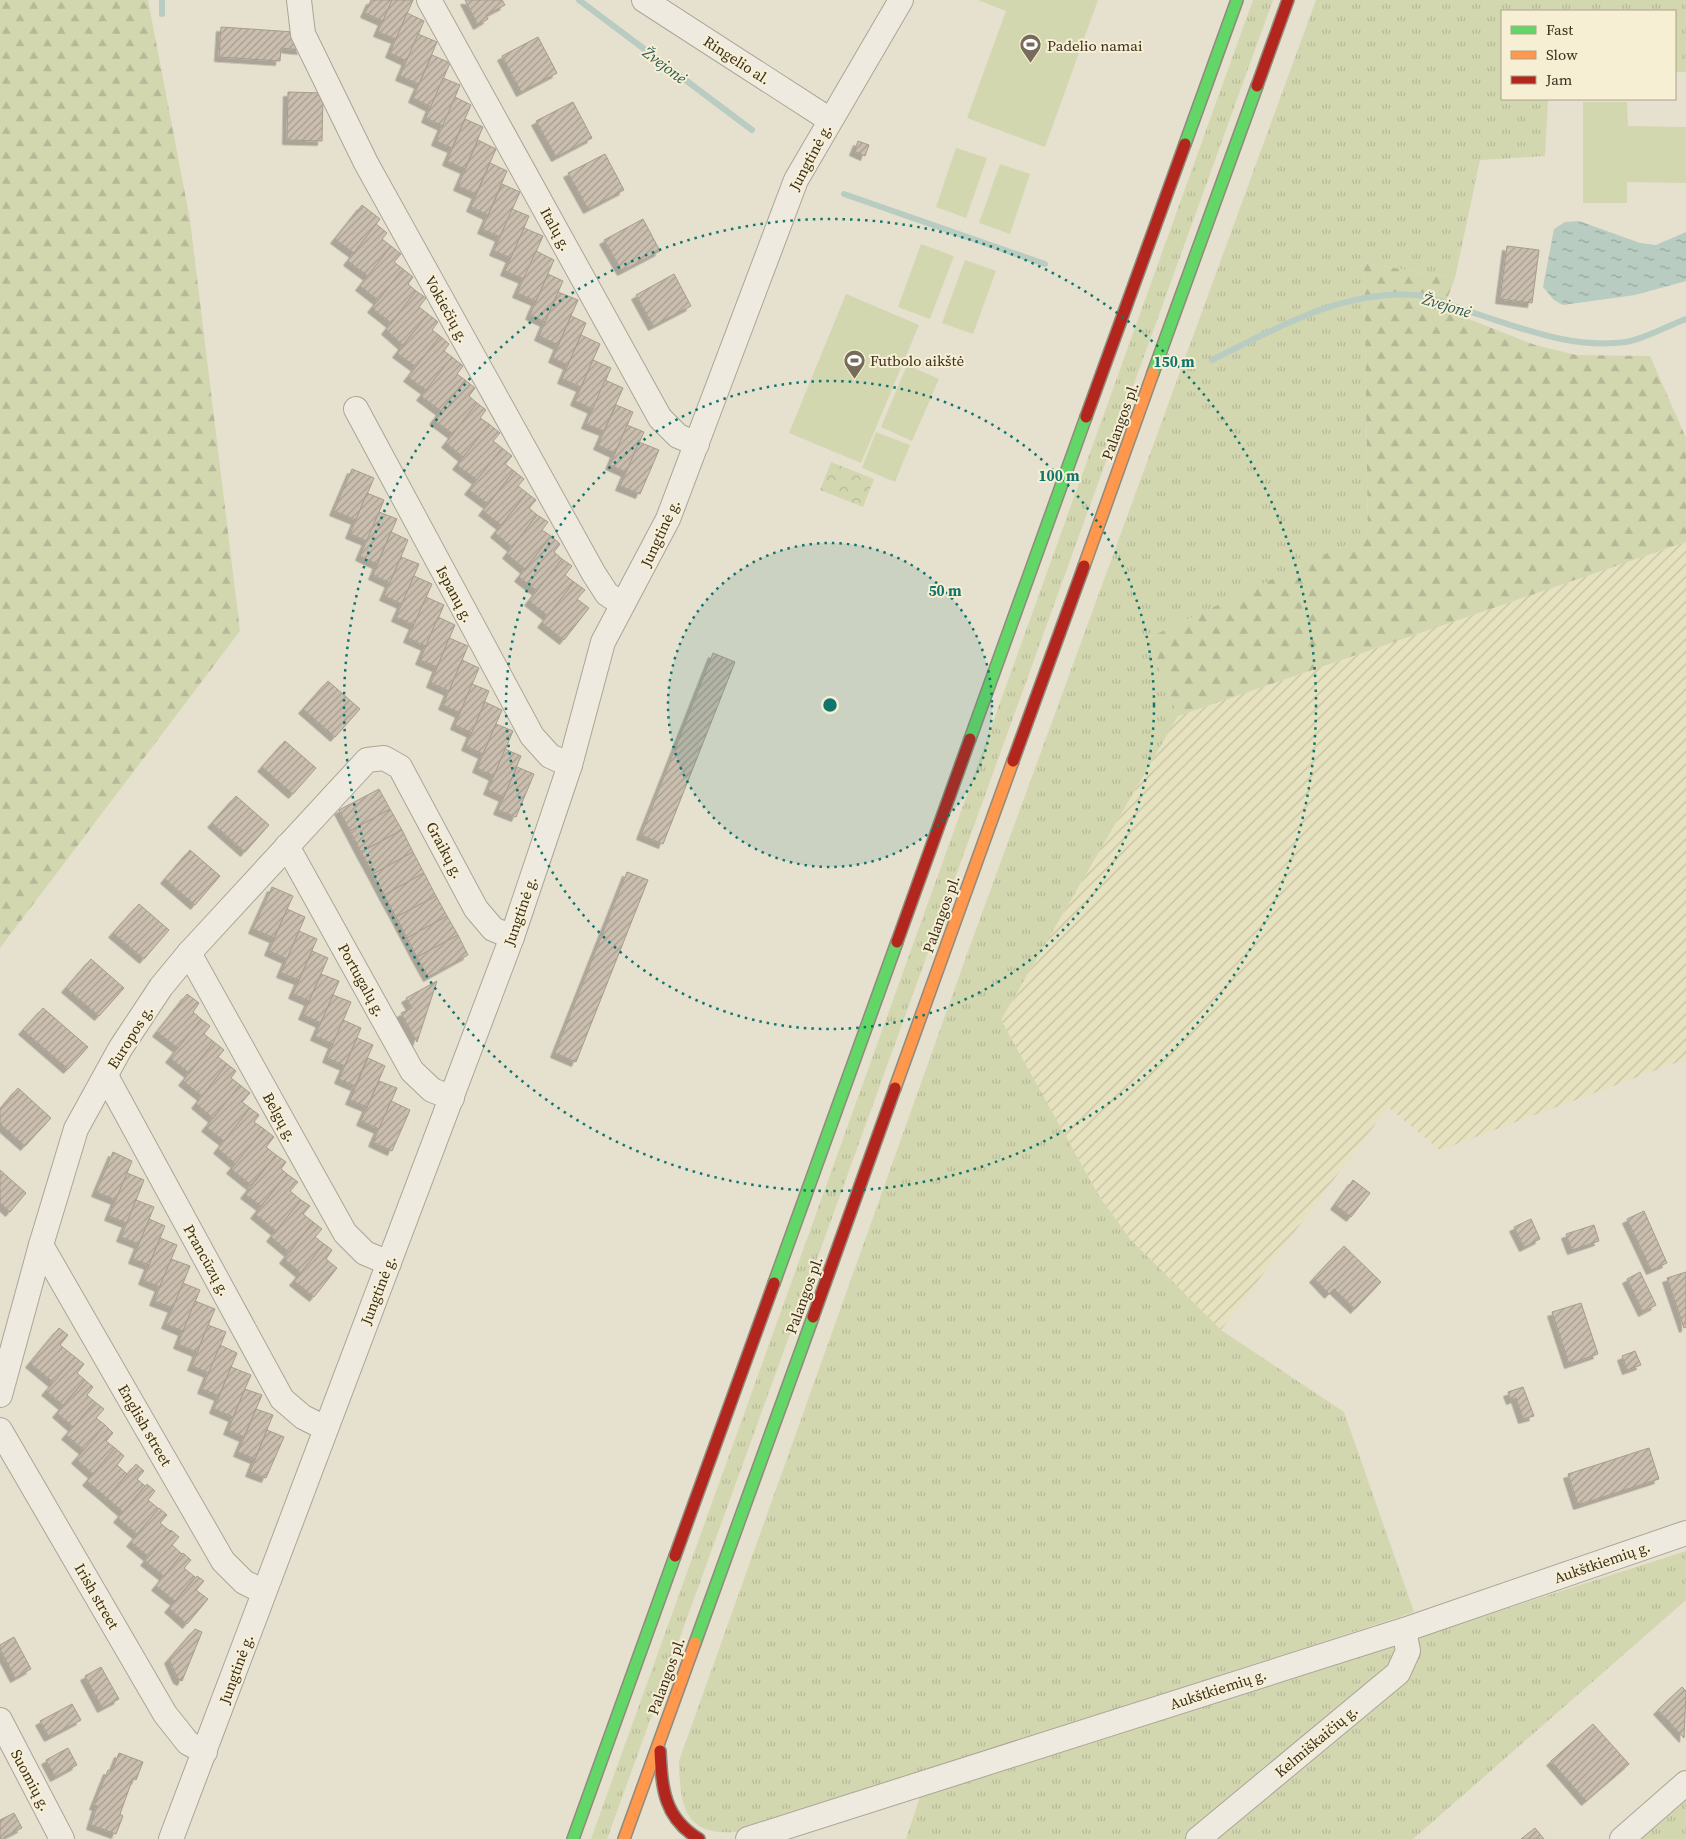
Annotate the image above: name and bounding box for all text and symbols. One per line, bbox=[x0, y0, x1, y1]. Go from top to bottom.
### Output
legend bbox=[1501, 10, 1676, 100]
text: Fast bbox=[1546, 19, 1573, 40]
street label: Ringelio al. bbox=[700, 31, 774, 89]
sports icon: Padelio namai bbox=[1019, 33, 1043, 64]
place label: Padelio namai bbox=[1047, 35, 1142, 56]
water label: Žvejonė bbox=[638, 41, 692, 89]
text: Slow bbox=[1546, 44, 1578, 65]
text: Jam bbox=[1545, 69, 1573, 90]
street label: Jungtinė g. bbox=[783, 120, 836, 195]
street label: Italų g. bbox=[535, 203, 577, 255]
street label: Vokiečių g. bbox=[420, 272, 474, 346]
water label: Žvejonė bbox=[1419, 287, 1474, 323]
sports icon: Futbolo aikštė bbox=[842, 348, 866, 379]
place label: Futbolo aikštė bbox=[870, 350, 964, 371]
text: 150 m bbox=[1153, 351, 1195, 372]
street label: Palangos pl. bbox=[1096, 379, 1144, 463]
text: 100 m bbox=[1038, 465, 1080, 486]
street label: Jungtinė g. bbox=[635, 496, 685, 571]
street label: Ispanų g. bbox=[431, 562, 479, 626]
text: 50 m bbox=[928, 580, 962, 601]
centre of rings bbox=[821, 696, 839, 714]
street label: Graikų g. bbox=[421, 818, 469, 882]
street label: Palangos pl. bbox=[917, 872, 965, 956]
street label: Jungtinė g. bbox=[498, 873, 542, 950]
street label: Portugalų g. bbox=[333, 940, 391, 1020]
street label: Europos g. bbox=[102, 1001, 158, 1073]
street label: Belgų g. bbox=[258, 1088, 302, 1146]
street label: Prancūzų g. bbox=[179, 1220, 235, 1300]
street label: Jungtinė g. bbox=[355, 1252, 401, 1329]
street label: Palangos pl. bbox=[780, 1253, 828, 1337]
street label: English street bbox=[113, 1380, 177, 1470]
street label: Aukštkiemių g. bbox=[1551, 1536, 1653, 1588]
street label: Irish street bbox=[70, 1559, 124, 1633]
street label: Jungtinė g. bbox=[213, 1631, 258, 1708]
street label: Palangos pl. bbox=[642, 1634, 690, 1718]
street label: Aukštkiemių g. bbox=[1167, 1663, 1269, 1715]
street label: Kelmiškaičių g. bbox=[1270, 1700, 1362, 1782]
street label: Suomių g. bbox=[6, 1746, 56, 1814]

